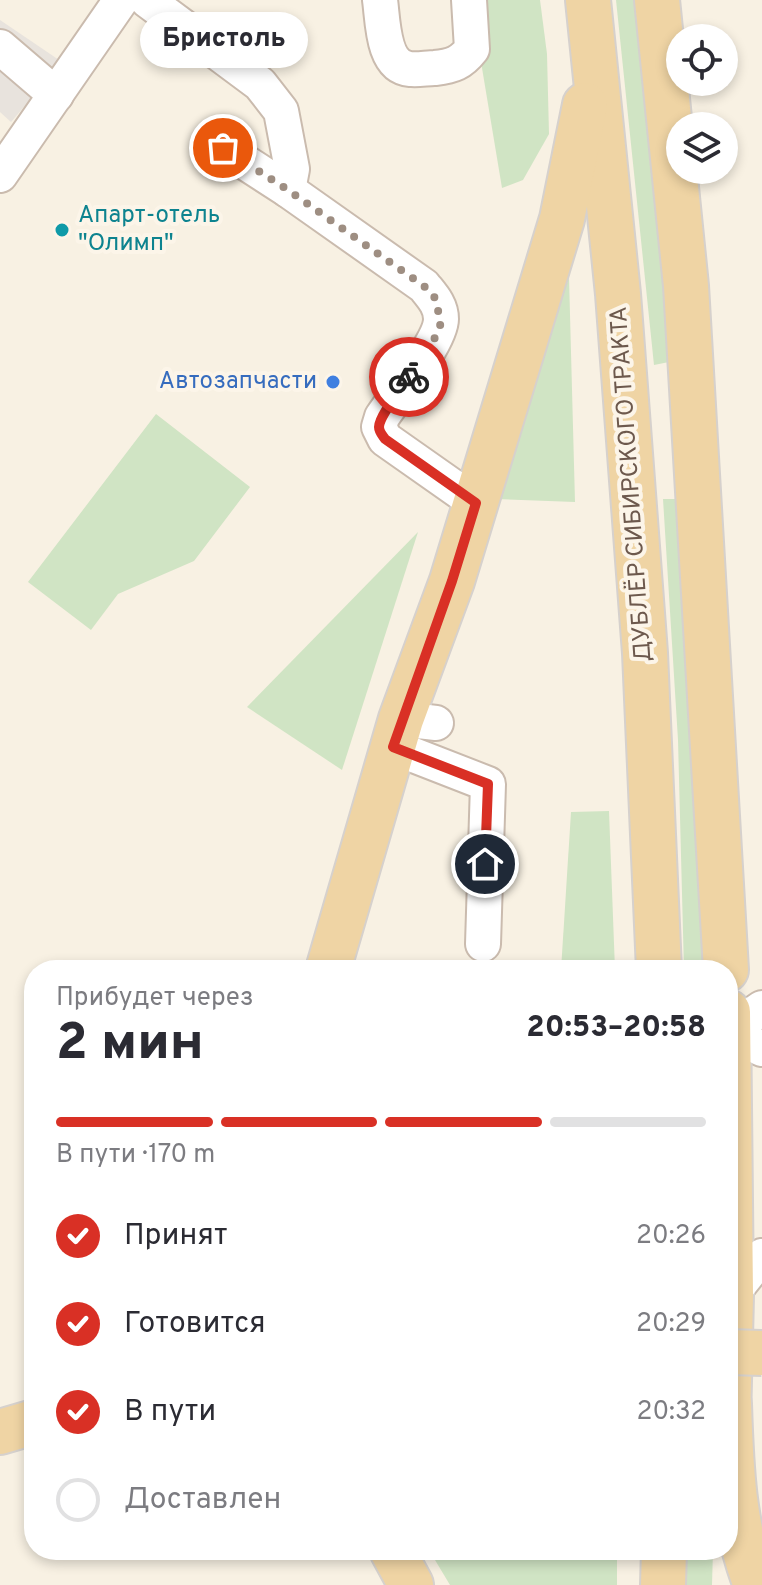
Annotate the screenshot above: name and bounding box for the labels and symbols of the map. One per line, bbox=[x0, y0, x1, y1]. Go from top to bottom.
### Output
callout: Бристоль bbox=[139, 12, 307, 68]
pin bbox=[189, 114, 257, 182]
place label: Апарт-отель "Олимп" bbox=[78, 201, 220, 259]
marker: Апарт-отель "Олимп" bbox=[53, 221, 71, 239]
street label: ДУБЛЁР СИБИРСКОГО ТРАКТА bbox=[603, 305, 659, 663]
courier bbox=[369, 337, 449, 417]
place label: Автозапчасти bbox=[159, 367, 317, 397]
marker: Автозапчасти bbox=[324, 373, 342, 391]
pin bbox=[451, 830, 519, 898]

